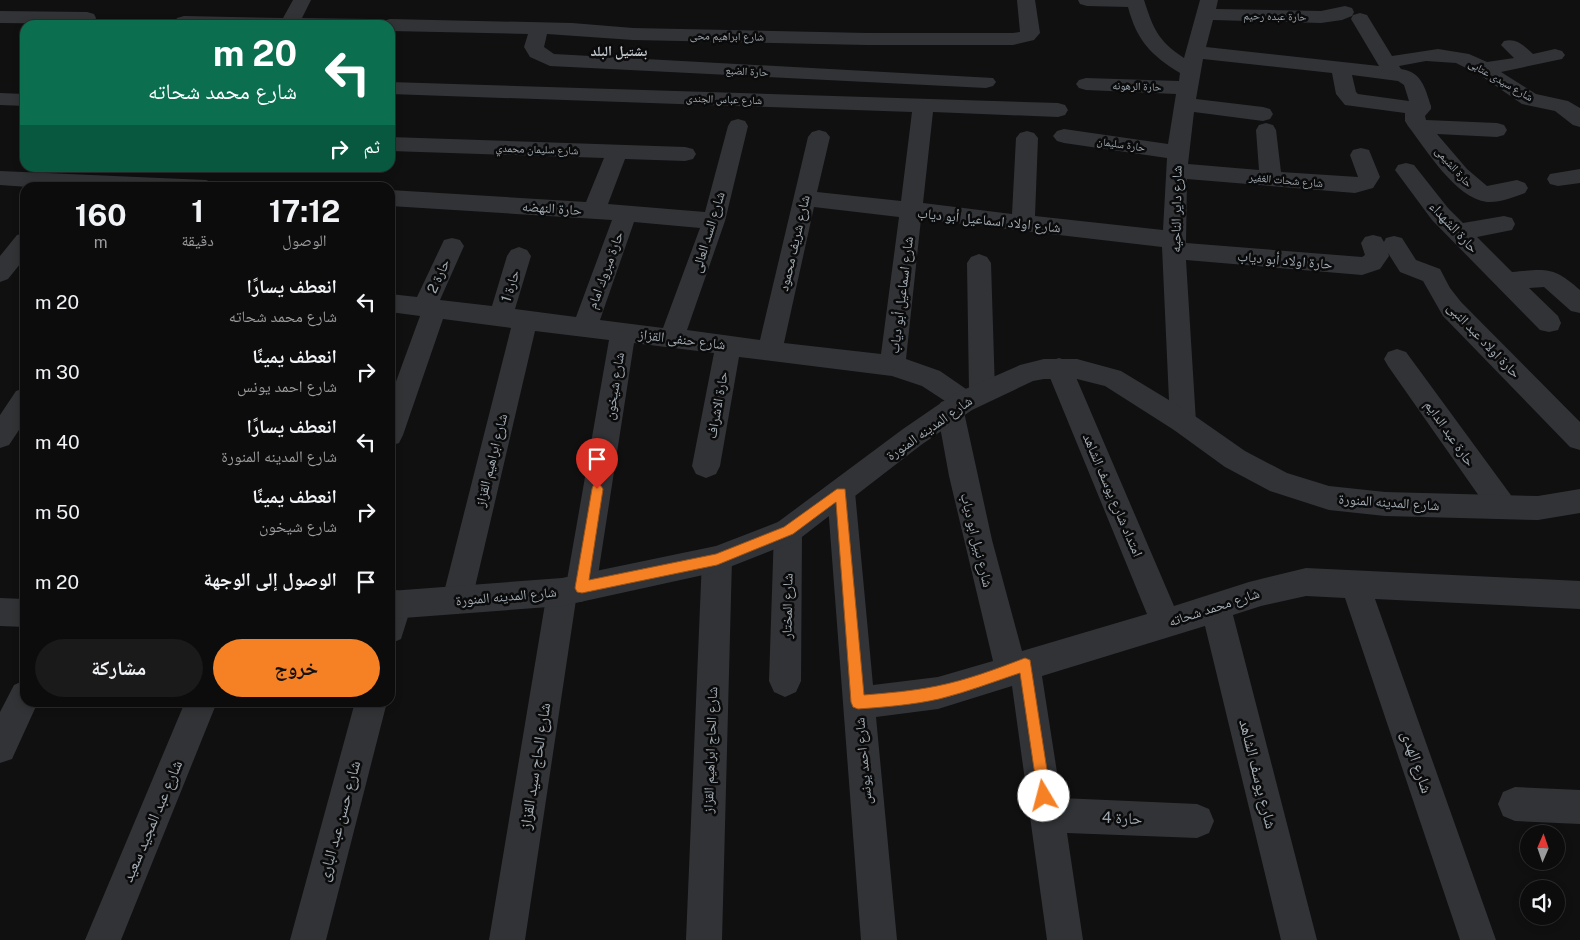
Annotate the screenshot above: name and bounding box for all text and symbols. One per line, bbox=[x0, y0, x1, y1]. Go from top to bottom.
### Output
street label: حارة عبده رحيم bbox=[1243, 9, 1307, 25]
street label: شارع ابراهيم محى bbox=[690, 29, 764, 45]
text: 20 m bbox=[213, 33, 297, 74]
icon: left bbox=[315, 40, 380, 105]
district label: بشتيل البلد bbox=[591, 43, 648, 60]
street label: شارع سيدى عتابى bbox=[1466, 57, 1535, 104]
street label: حارة الضبع bbox=[725, 64, 769, 79]
text: شارع محمد شحاته bbox=[148, 78, 297, 104]
street label: حارة الرهونه bbox=[1112, 79, 1162, 93]
street label: شارع عباس الجندى bbox=[686, 92, 762, 107]
icon: right bbox=[325, 135, 353, 163]
text: ثم bbox=[363, 135, 380, 157]
street label: حارة سليمان bbox=[1096, 135, 1146, 154]
street label: شارع سليمان محمدي bbox=[495, 142, 579, 159]
street label: حارة الشيمى bbox=[1432, 145, 1475, 190]
street label: شارع داير الناحيه bbox=[1167, 165, 1187, 253]
street label: شارع شحات الغفير bbox=[1247, 171, 1324, 190]
street label: شارع السد العالى bbox=[688, 190, 730, 275]
text: 1 bbox=[191, 193, 204, 229]
text: 17:12 bbox=[269, 193, 340, 229]
street label: شارع شريف محمود bbox=[775, 193, 815, 293]
text: 160 bbox=[75, 197, 127, 233]
street label: حارة النهضه bbox=[521, 198, 583, 219]
street label: حارة الشهداء bbox=[1426, 198, 1482, 257]
street label: شارع اولاد اسماعيل أبو دياب bbox=[916, 205, 1061, 237]
street label: حارة مبروك امام bbox=[584, 229, 628, 311]
text: دقيقة bbox=[181, 231, 214, 250]
text: الوصول bbox=[282, 231, 327, 250]
text: m bbox=[94, 233, 108, 252]
street label: شارع اسماعيل أبو دياب bbox=[886, 236, 918, 355]
street label: حارة اولاد أبو دياب bbox=[1237, 248, 1333, 273]
street label: حارة 2 bbox=[424, 257, 453, 296]
street label: حارة 1 bbox=[498, 268, 523, 304]
text: انعطف يسارًا bbox=[247, 275, 337, 297]
icon: left bbox=[352, 288, 380, 316]
text: 20 m bbox=[35, 291, 79, 313]
street label: حارة اولاد عبد النبى bbox=[1443, 299, 1524, 382]
text: شارع محمد شحاته bbox=[229, 307, 337, 326]
street label: شارع حنفى القزاز bbox=[636, 326, 726, 354]
text: انعطف يمينًا bbox=[252, 345, 337, 367]
street label: شارع شيخون bbox=[601, 351, 629, 421]
icon: right bbox=[352, 358, 380, 386]
text: 30 m bbox=[35, 361, 80, 383]
street label: حارة الاشراف bbox=[703, 370, 732, 440]
text: شارع احمد يونس bbox=[237, 377, 337, 396]
street label: شارع المدينه المنورة bbox=[883, 392, 976, 465]
street label: حارة عبد الدايم bbox=[1420, 397, 1479, 470]
street label: شارع ابراهيم القزاز bbox=[471, 412, 512, 510]
text: انعطف يسارًا bbox=[247, 415, 337, 437]
icon: left bbox=[352, 428, 380, 456]
text: 40 m bbox=[35, 431, 80, 453]
street label: امتداد شارع يوسف الشاهد bbox=[1078, 431, 1146, 560]
pin bbox=[576, 438, 618, 489]
icon: arrive bbox=[583, 445, 611, 473]
text: شارع المدينه المنورة bbox=[221, 447, 337, 466]
text: انعطف يمينًا bbox=[252, 485, 337, 507]
street label: شارع المدينه المنورة bbox=[1338, 490, 1440, 516]
street label: شارع نبيل ابو دياب bbox=[956, 491, 996, 589]
icon: right bbox=[352, 498, 380, 526]
text: 50 m bbox=[35, 501, 80, 523]
text: شارع شيخون bbox=[259, 517, 337, 536]
text: الوصول إلى الوجهة bbox=[203, 568, 337, 590]
icon: arrive bbox=[352, 568, 380, 596]
text: 20 m bbox=[35, 571, 79, 593]
street label: شارع المختار bbox=[778, 573, 798, 640]
street label: شارع المدينه المنورة bbox=[455, 584, 557, 610]
street label: شارع محمد شحاته bbox=[1166, 585, 1262, 631]
button: مشاركة bbox=[35, 639, 203, 697]
button: خروج bbox=[213, 639, 380, 697]
street label: شارع الحاج ابراهيم القزاز bbox=[700, 686, 722, 815]
street label: شارع الحاج سيد القزاز bbox=[515, 701, 555, 832]
street label: شارع احمد يونس bbox=[851, 717, 877, 805]
street label: شارع يوسف الشاهد bbox=[1234, 717, 1281, 831]
street label: شارع الهدى bbox=[1396, 728, 1437, 796]
street label: شارع عبد المجيد سعيد bbox=[118, 757, 187, 885]
street label: شارع حسن عبد البارى bbox=[314, 758, 365, 884]
position arrow bbox=[1017, 769, 1069, 821]
street label: حارة 4 bbox=[1101, 808, 1143, 828]
north arrow bbox=[1520, 825, 1565, 870]
map controls bbox=[1520, 825, 1565, 925]
button: sound bbox=[1520, 880, 1565, 925]

